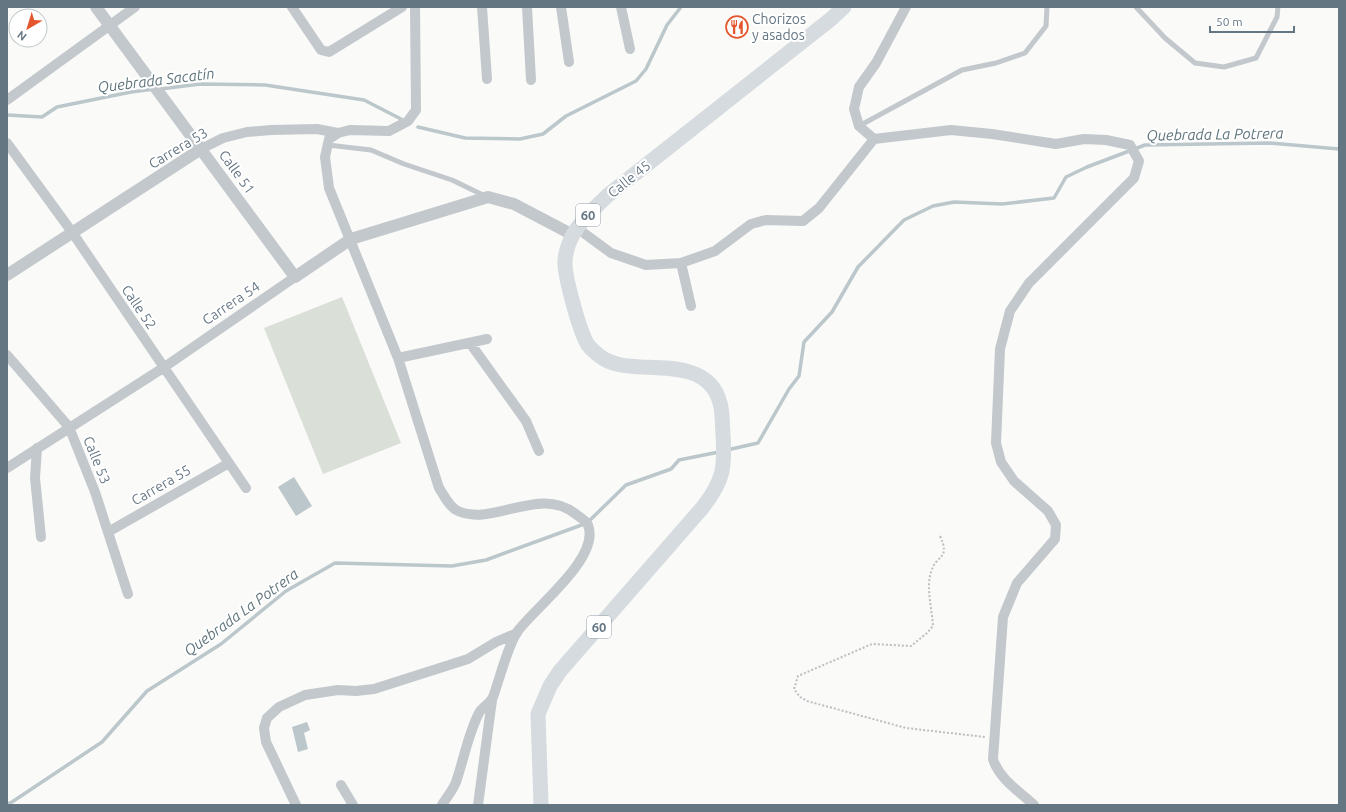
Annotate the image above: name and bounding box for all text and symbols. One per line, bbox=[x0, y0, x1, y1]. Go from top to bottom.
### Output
north arrow bbox=[8, 8, 48, 48]
scale bar bbox=[1210, 8, 1294, 34]
place label: Chorizos y asados bbox=[752, 11, 806, 43]
restaurant icon: Chorizos y asados bbox=[724, 14, 750, 40]
text: 50 m bbox=[1216, 15, 1243, 28]
text: N bbox=[15, 29, 29, 43]
water label: Quebrada Sacatín bbox=[97, 64, 216, 97]
street label: Carrera 53 bbox=[146, 124, 210, 172]
water label: Quebrada La Potrera bbox=[1146, 124, 1284, 145]
street label: Calle 51 bbox=[216, 147, 258, 197]
street label: Calle 45 bbox=[605, 157, 653, 201]
road number: 60 bbox=[576, 204, 600, 226]
street label: Carrera 54 bbox=[199, 278, 263, 328]
street label: Calle 52 bbox=[118, 282, 160, 332]
street label: Calle 53 bbox=[80, 434, 114, 486]
street label: Carrera 55 bbox=[129, 462, 193, 508]
water label: Quebrada La Potrera bbox=[181, 565, 302, 660]
road number: 60 bbox=[587, 616, 611, 638]

